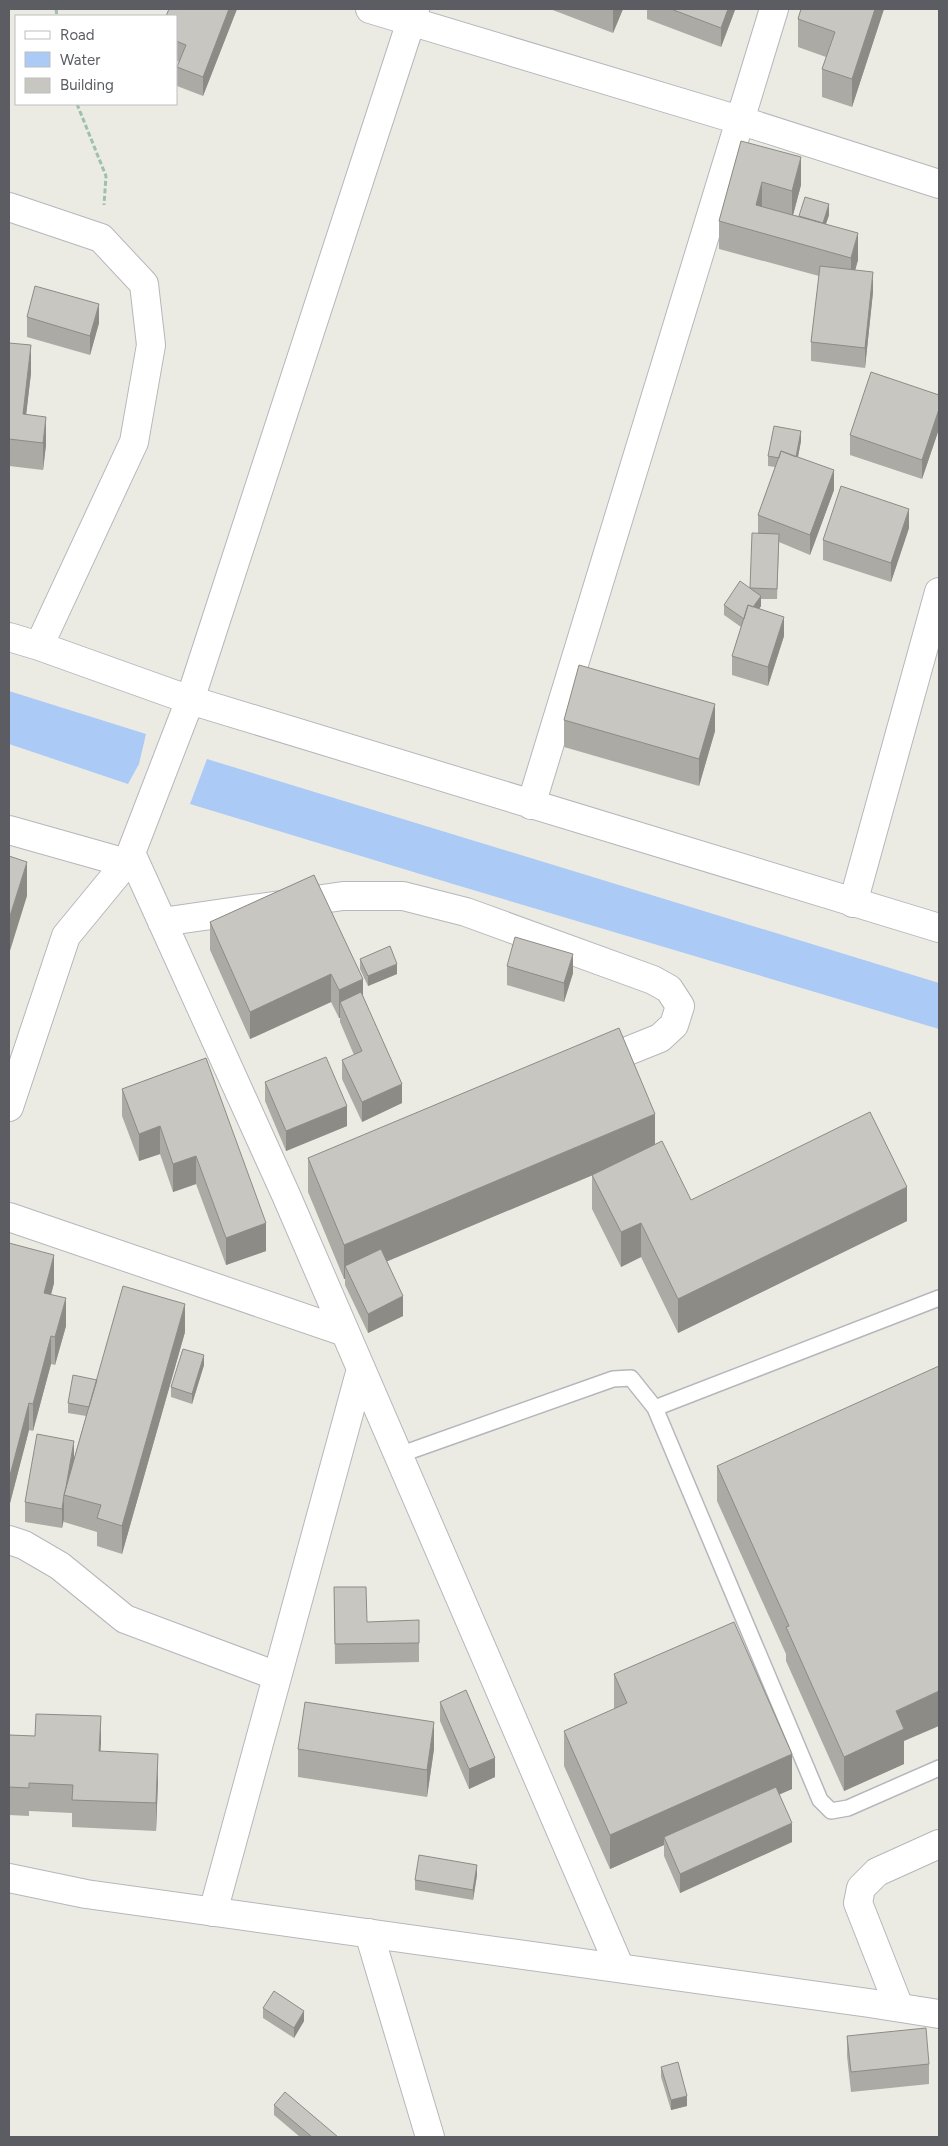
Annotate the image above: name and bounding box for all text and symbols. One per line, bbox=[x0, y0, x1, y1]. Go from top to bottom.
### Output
legend bbox=[15, 15, 178, 105]
text: Road bbox=[60, 26, 95, 44]
text: Water bbox=[60, 51, 100, 69]
text: Building bbox=[60, 76, 114, 94]

